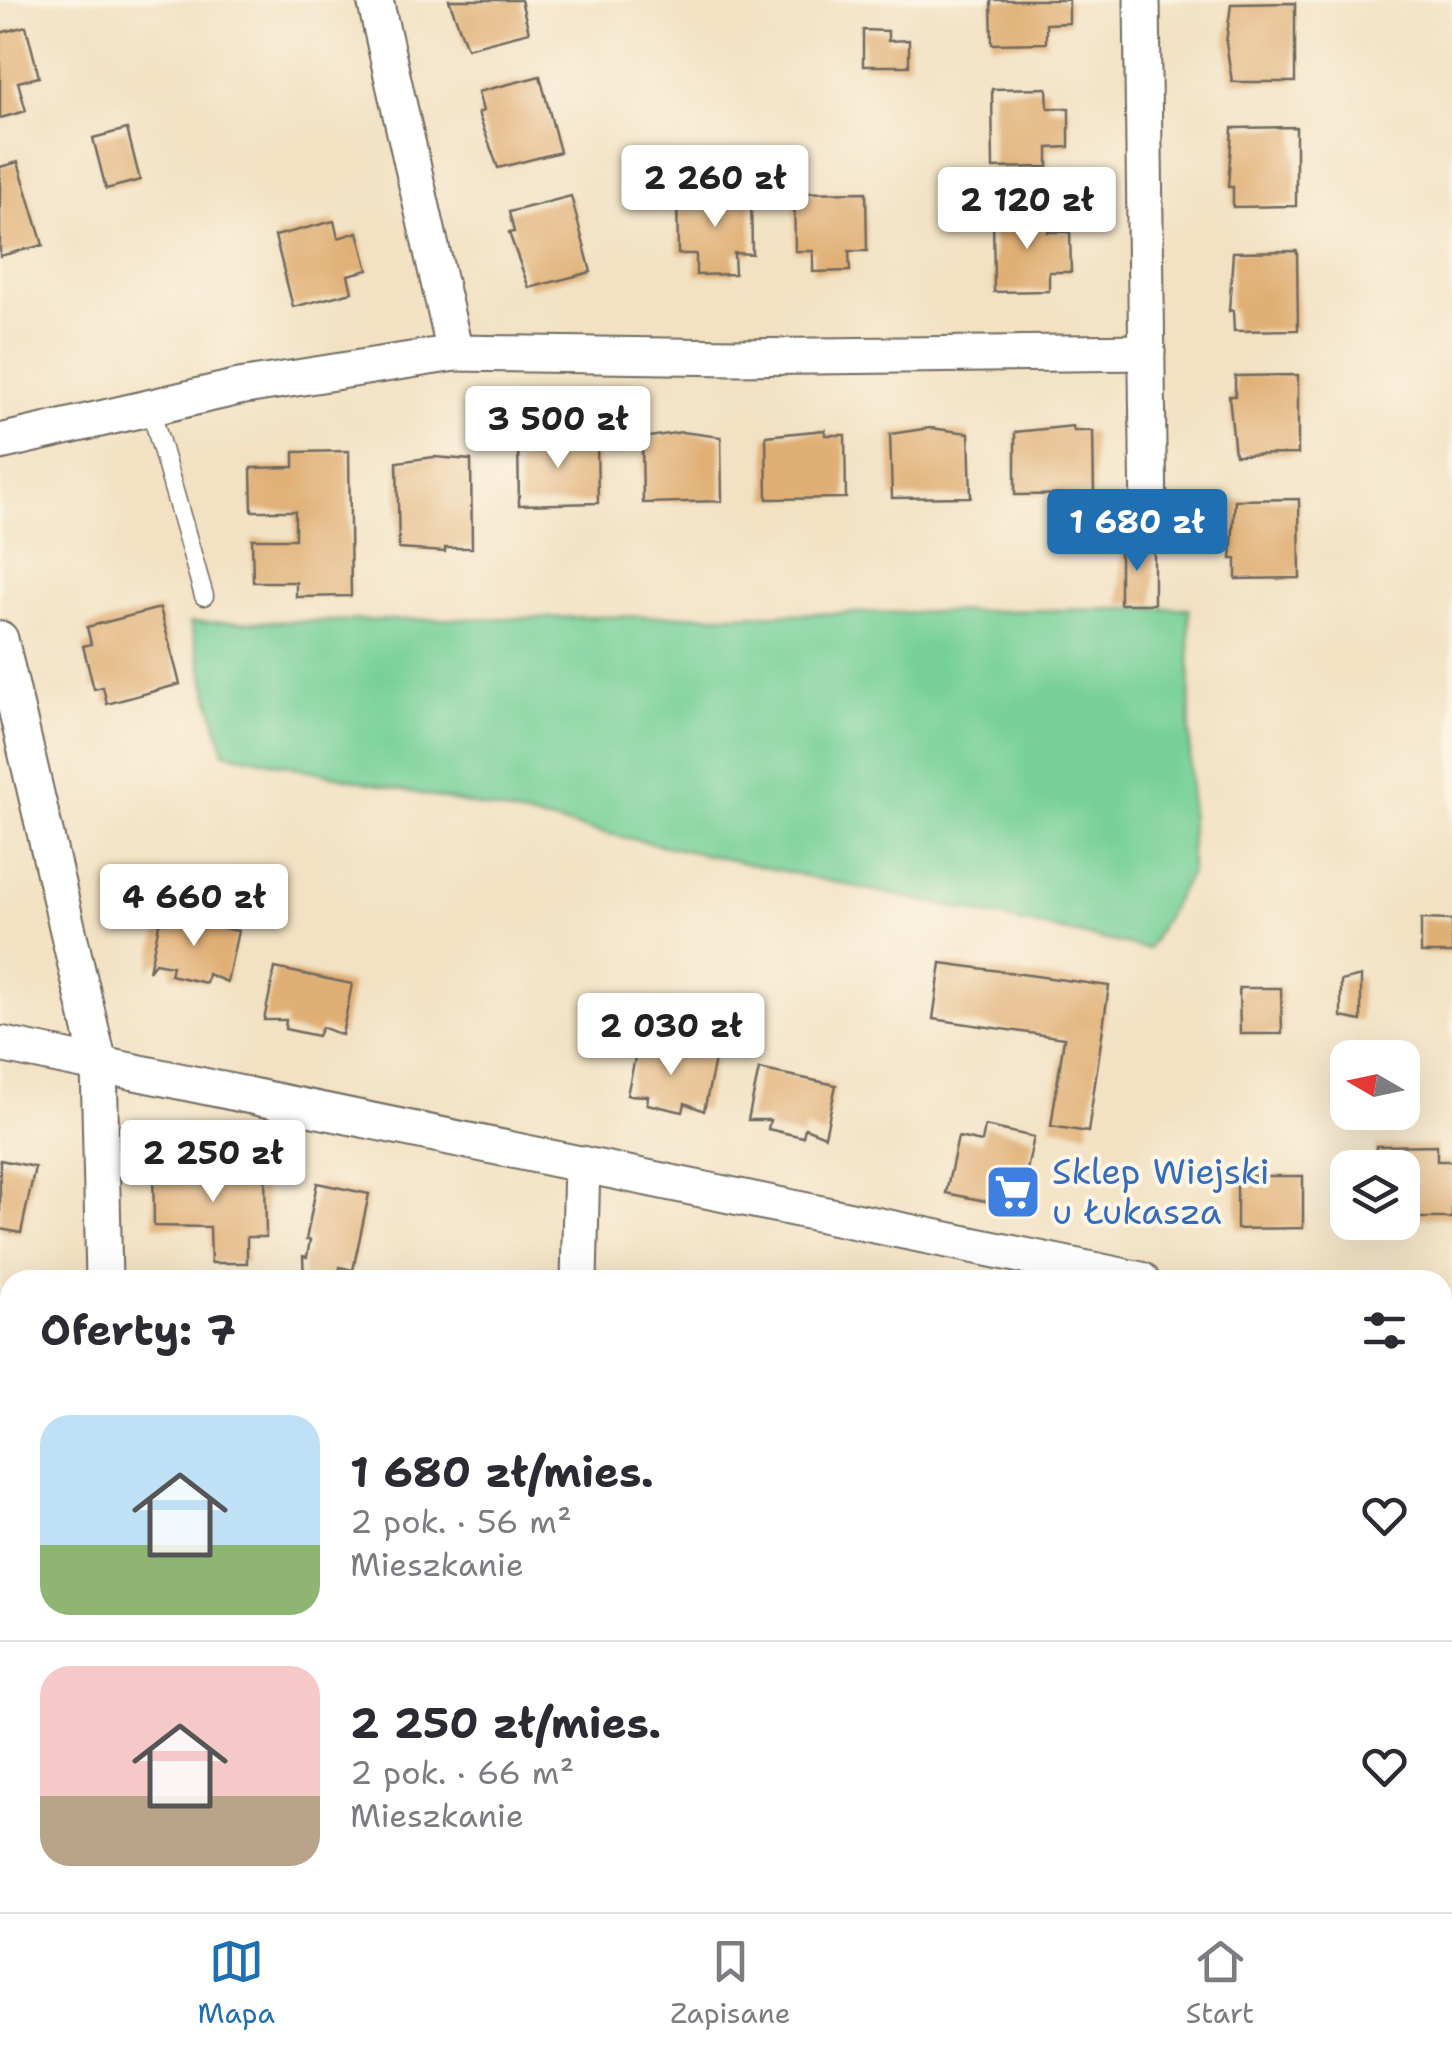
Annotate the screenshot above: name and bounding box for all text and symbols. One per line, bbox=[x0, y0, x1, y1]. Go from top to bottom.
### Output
pin: 2 260 zł bbox=[612, 145, 818, 230]
text: 2 260 zł bbox=[643, 156, 787, 199]
pin: 2 120 zł bbox=[924, 167, 1130, 252]
text: 2 120 zł bbox=[960, 178, 1094, 221]
pin: 3 500 zł bbox=[455, 386, 661, 471]
text: 3 500 zł bbox=[487, 397, 629, 440]
pin: 1 680 zł bbox=[1034, 489, 1240, 574]
text: 1 680 zł bbox=[1069, 500, 1205, 543]
pin: 4 660 zł bbox=[91, 864, 297, 949]
text: 4 660 zł bbox=[122, 875, 266, 918]
pin: 2 030 zł bbox=[568, 993, 774, 1078]
text: 2 030 zł bbox=[600, 1004, 742, 1047]
north arrow bbox=[1330, 1040, 1420, 1130]
map controls bbox=[1330, 1040, 1420, 1240]
pin: 2 250 zł bbox=[110, 1120, 316, 1205]
text: 2 250 zł bbox=[142, 1131, 284, 1174]
place label: Sklep Wiejski u Łukasza bbox=[1052, 1148, 1270, 1235]
button: layers bbox=[1330, 1150, 1420, 1240]
supermarket icon: Sklep Wiejski u Łukasza bbox=[983, 1162, 1043, 1222]
text: Oferty: 7 bbox=[40, 1302, 236, 1358]
icon: filters bbox=[1357, 1303, 1412, 1358]
text: 1 680 zł/mies. bbox=[350, 1444, 654, 1500]
icon: home bbox=[120, 1455, 240, 1575]
icon: heart bbox=[1357, 1488, 1412, 1543]
text: 2 pok. · 56 m² bbox=[350, 1500, 572, 1543]
text: Mieszkanie bbox=[350, 1543, 524, 1586]
text: 2 250 zł/mies. bbox=[350, 1695, 661, 1751]
icon: home bbox=[120, 1706, 240, 1826]
icon: heart bbox=[1357, 1739, 1412, 1794]
text: 2 pok. · 66 m² bbox=[350, 1751, 574, 1794]
text: Mieszkanie bbox=[350, 1794, 524, 1837]
tab: Mapa bbox=[198, 1934, 275, 2032]
tab: Zapisane bbox=[670, 1934, 791, 2032]
tab: Start bbox=[1186, 1934, 1254, 2032]

